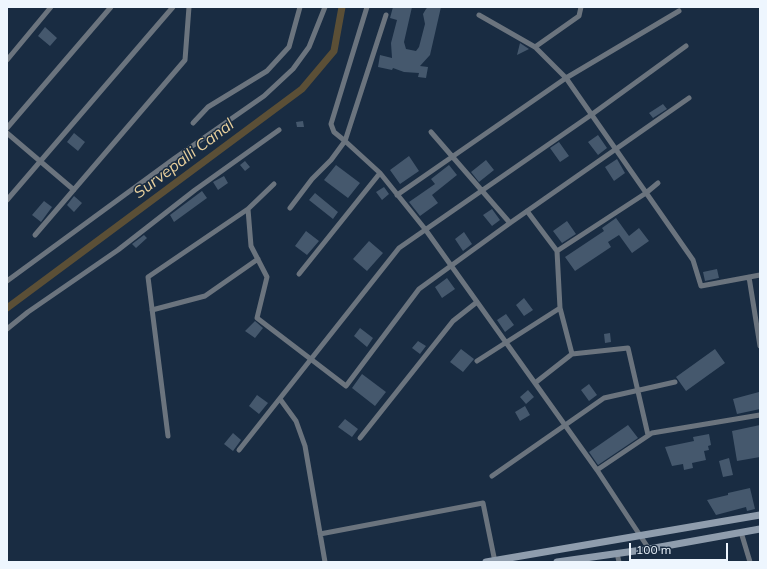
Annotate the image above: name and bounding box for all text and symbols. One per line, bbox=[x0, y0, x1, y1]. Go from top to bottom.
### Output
water label: Survepalli Canal bbox=[130, 115, 238, 203]
scale bar bbox=[631, 535, 730, 561]
text: 100 m bbox=[636, 542, 671, 557]

